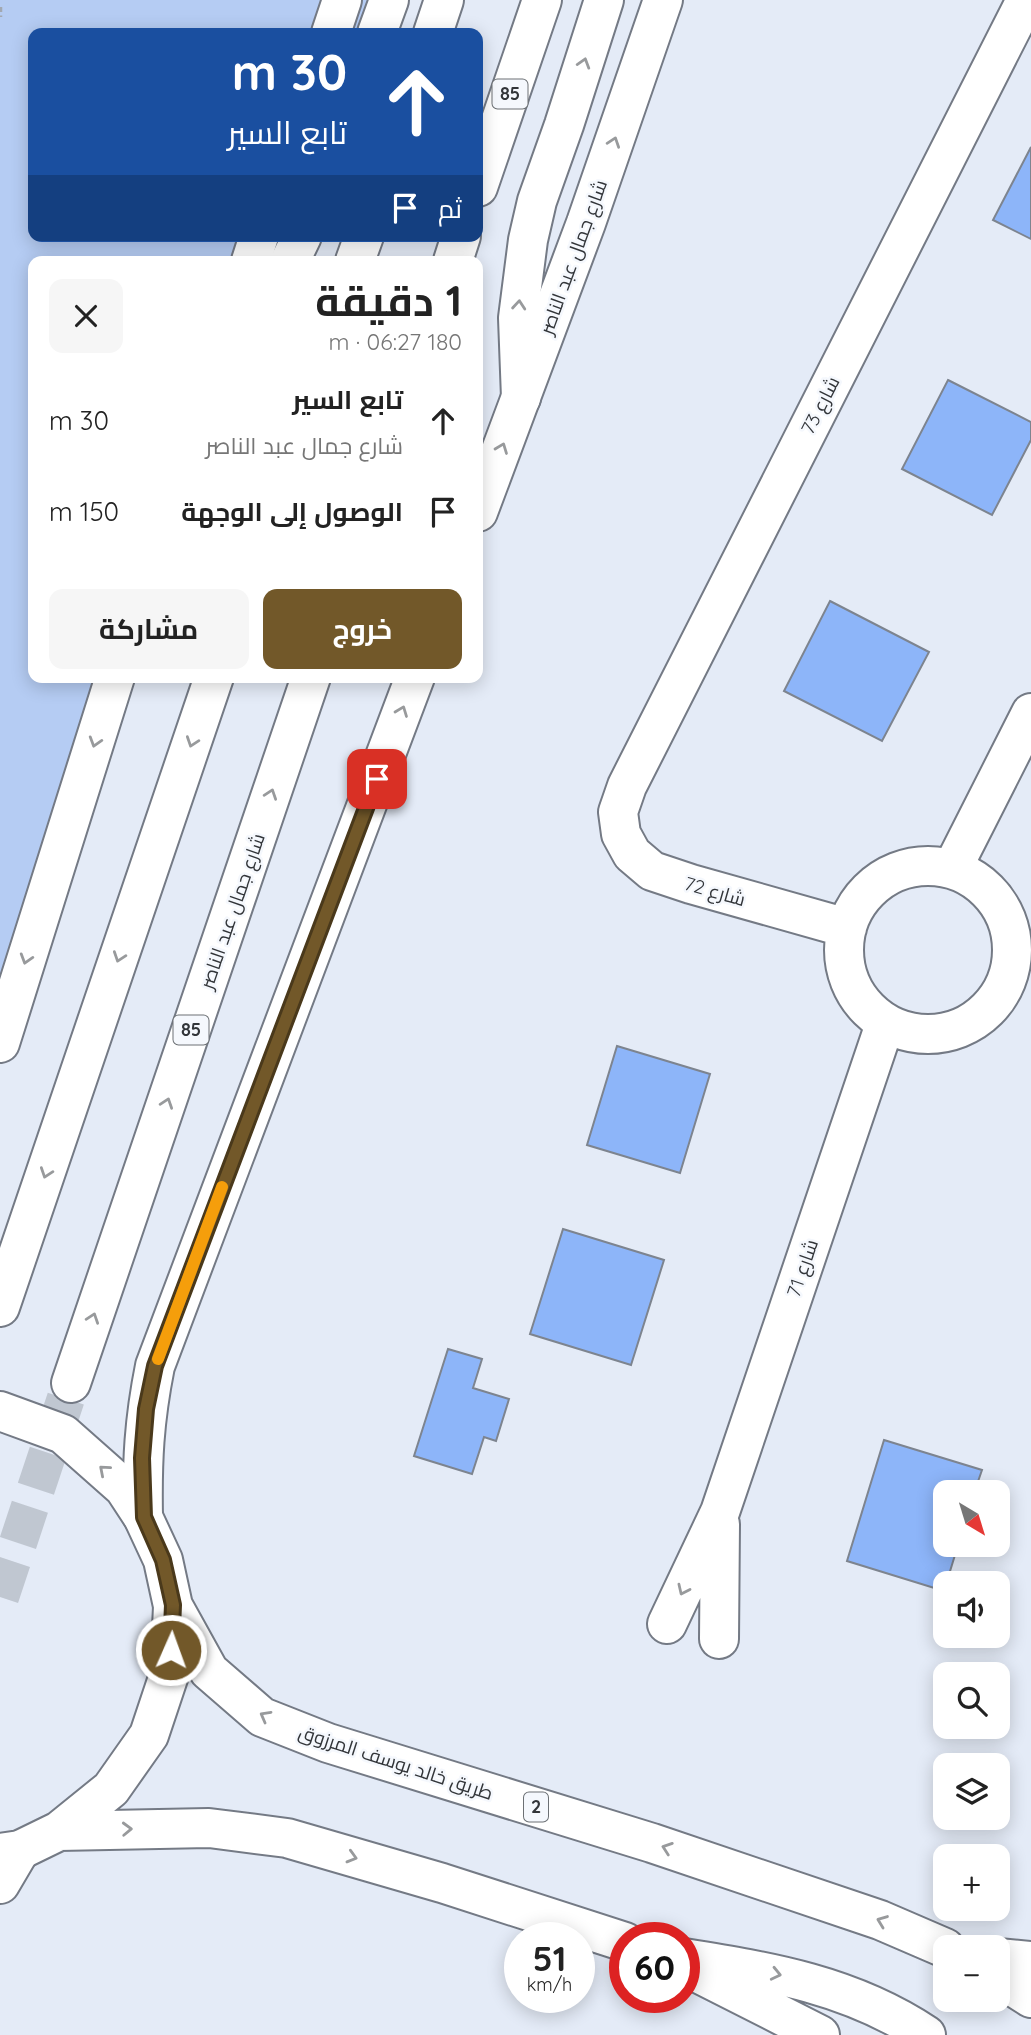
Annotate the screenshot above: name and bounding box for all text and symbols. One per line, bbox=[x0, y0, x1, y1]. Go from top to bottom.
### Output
text: 30 m bbox=[232, 41, 347, 102]
icon: ahead bbox=[371, 56, 462, 147]
one-way arrow bbox=[576, 57, 590, 70]
road number: 85 bbox=[492, 80, 528, 108]
text: تابع السير bbox=[228, 112, 347, 152]
one-way arrow bbox=[606, 137, 620, 149]
street label: شارع جمال عبد الناصر bbox=[533, 176, 614, 339]
icon: arrive bbox=[386, 189, 424, 227]
text: ثم bbox=[438, 192, 462, 225]
text: 1 دقيقة bbox=[315, 274, 462, 327]
button: close bbox=[49, 279, 123, 353]
one-way arrow bbox=[511, 300, 526, 311]
text: 180 m · 06:27 bbox=[329, 327, 462, 356]
street label: شارع 73 bbox=[795, 372, 846, 439]
text: تابع السير bbox=[292, 383, 403, 416]
icon: ahead bbox=[424, 402, 462, 440]
text: 30 m bbox=[49, 404, 109, 437]
text: شارع جمال عبد الناصر bbox=[205, 431, 403, 460]
one-way arrow bbox=[494, 442, 508, 454]
icon: arrive bbox=[424, 493, 462, 531]
text: 150 m bbox=[49, 495, 119, 528]
text: الوصول إلى الوجهة bbox=[181, 495, 403, 528]
button: مشاركة bbox=[49, 589, 249, 669]
button: خروج bbox=[263, 589, 462, 669]
one-way arrow bbox=[394, 705, 408, 717]
one-way arrow bbox=[186, 735, 200, 747]
one-way arrow bbox=[88, 736, 103, 748]
pin bbox=[347, 749, 407, 809]
icon: arrive bbox=[358, 760, 396, 798]
one-way arrow bbox=[263, 789, 277, 801]
street label: شارع جمال عبد الناصر bbox=[194, 830, 272, 994]
street label: شارع 72 bbox=[681, 871, 748, 913]
one-way arrow bbox=[113, 951, 127, 963]
one-way arrow bbox=[20, 953, 35, 965]
road number: 85 bbox=[174, 1015, 208, 1044]
one-way arrow bbox=[158, 1097, 173, 1109]
one-way arrow bbox=[40, 1166, 54, 1178]
street label: شارع 71 bbox=[781, 1236, 825, 1301]
one-way arrow bbox=[85, 1312, 99, 1325]
one-way arrow bbox=[99, 1466, 112, 1478]
north arrow bbox=[933, 1480, 1010, 1558]
map controls bbox=[933, 1480, 1010, 2012]
button: sound bbox=[933, 1571, 1010, 1648]
one-way arrow bbox=[677, 1583, 691, 1595]
position arrow bbox=[134, 1613, 208, 1687]
button: search bbox=[933, 1662, 1010, 1739]
one-way arrow bbox=[260, 1711, 273, 1724]
street label: طريق خالد يوسف المرزوق bbox=[295, 1719, 496, 1806]
button: layers bbox=[933, 1753, 1010, 1830]
road number: 2 bbox=[524, 1793, 548, 1822]
one-way arrow bbox=[122, 1821, 133, 1836]
one-way arrow bbox=[661, 1842, 674, 1856]
button: + bbox=[933, 1844, 1010, 1921]
one-way arrow bbox=[345, 1848, 357, 1863]
one-way arrow bbox=[877, 1916, 889, 1930]
speed limit sign: 60 bbox=[609, 1922, 700, 2013]
button: − bbox=[933, 1935, 1010, 2012]
text: 51 bbox=[533, 1936, 566, 1980]
one-way arrow bbox=[770, 1965, 782, 1980]
text: km/h bbox=[527, 1973, 572, 1996]

